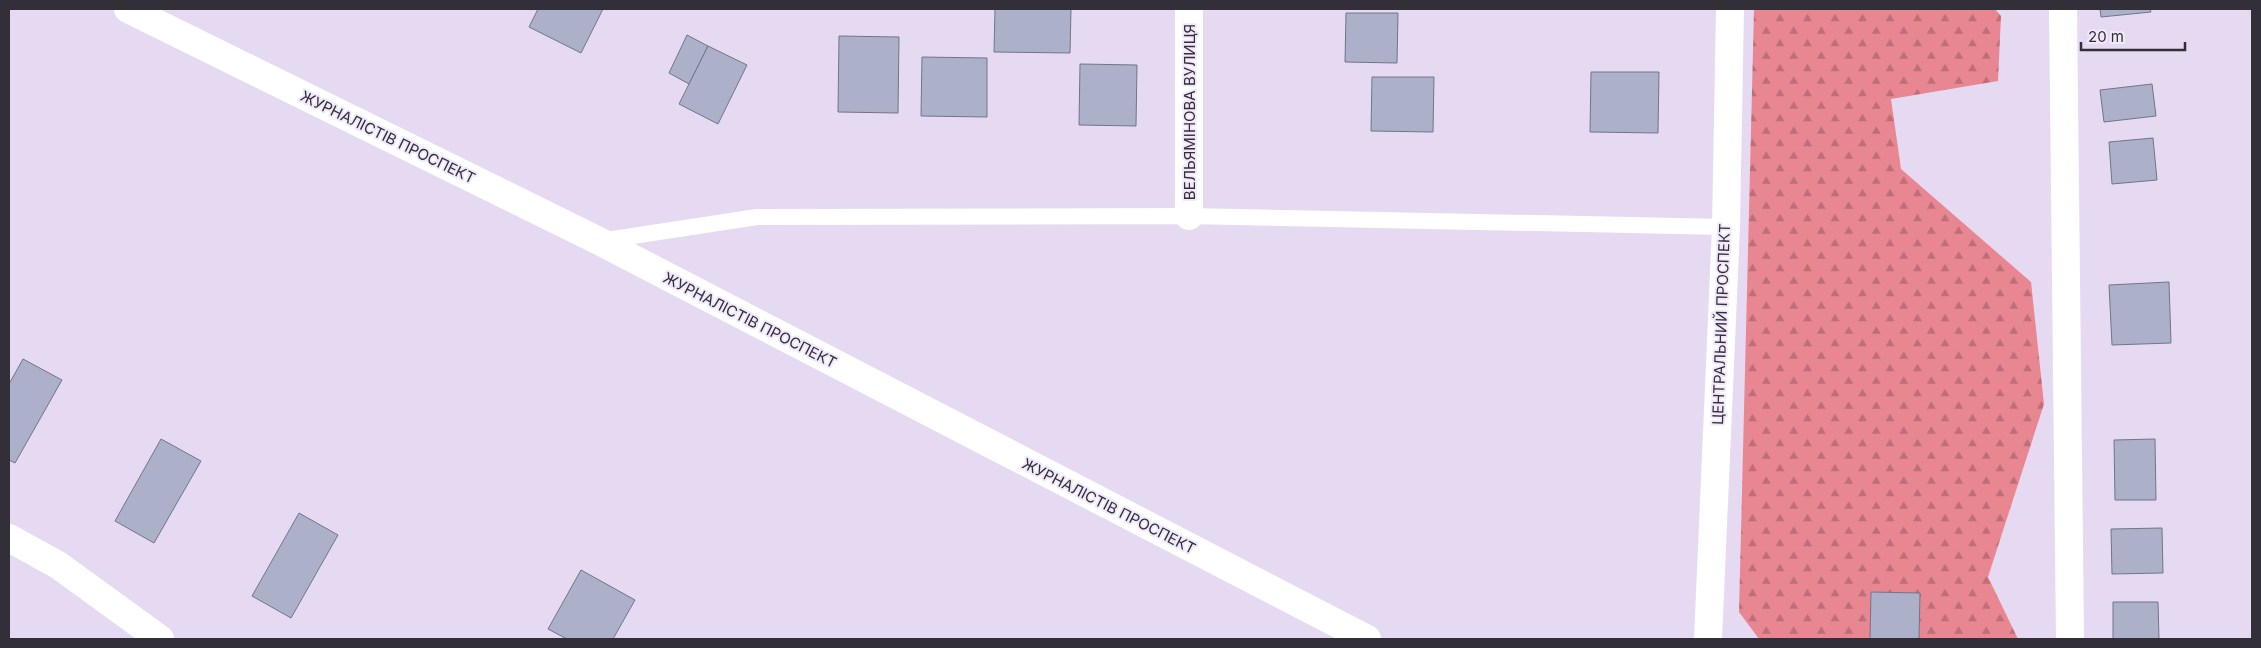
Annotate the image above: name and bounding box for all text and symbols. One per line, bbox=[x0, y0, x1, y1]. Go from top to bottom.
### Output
scale bar bbox=[2081, 20, 2185, 52]
street label: ВЕЛЬЯМІНОВА ВУЛИЦЯ bbox=[1180, 24, 1199, 200]
text: 20 m bbox=[2088, 27, 2124, 46]
street label: ЖУРНАЛІСТІВ ПРОСПЕКТ bbox=[298, 86, 478, 188]
street label: ЦЕНТРАЛЬНИЙ ПРОСПЕКТ bbox=[1708, 223, 1734, 425]
street label: ЖУРНАЛІСТІВ ПРОСПЕКТ bbox=[660, 268, 840, 372]
street label: ЖУРНАЛІСТІВ ПРОСПЕКТ bbox=[1019, 454, 1199, 558]

